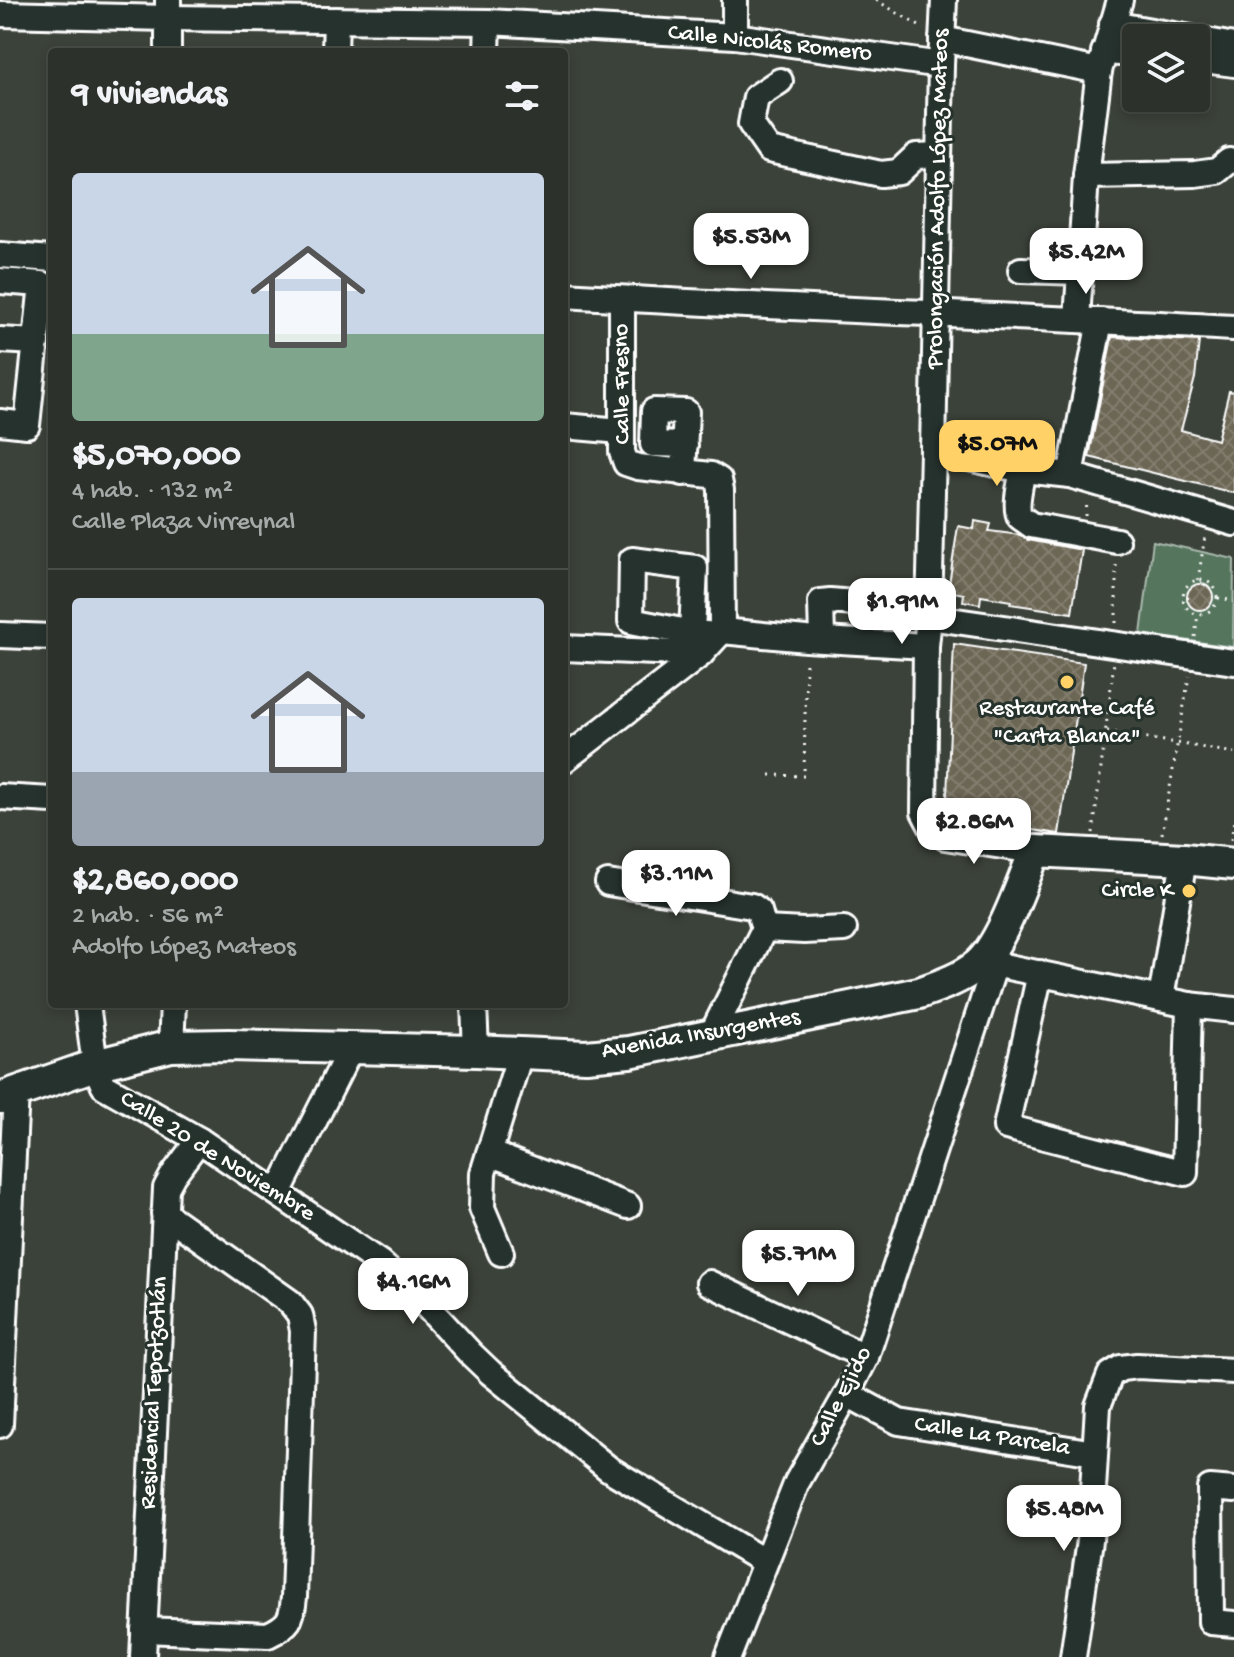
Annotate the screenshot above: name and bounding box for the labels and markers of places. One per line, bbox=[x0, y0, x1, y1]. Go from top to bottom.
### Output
pin: $5.53M bbox=[686, 213, 816, 281]
pin: $5.42M bbox=[1021, 228, 1151, 296]
pin: $5.07M bbox=[932, 420, 1062, 488]
pin: $1.91M bbox=[837, 578, 967, 646]
marker: Restaurante Café "Carta Blanca" bbox=[1058, 673, 1076, 691]
place label: Restaurante Café "Carta Blanca" bbox=[979, 695, 1155, 752]
pin: $2.86M bbox=[909, 798, 1039, 866]
pin: $3.11M bbox=[611, 850, 741, 918]
place label: Circle K bbox=[1102, 877, 1176, 906]
marker: Circle K bbox=[1180, 882, 1198, 900]
pin: $5.71M bbox=[733, 1230, 863, 1298]
pin: $4.16M bbox=[348, 1258, 478, 1326]
pin: $5.48M bbox=[999, 1485, 1129, 1553]

